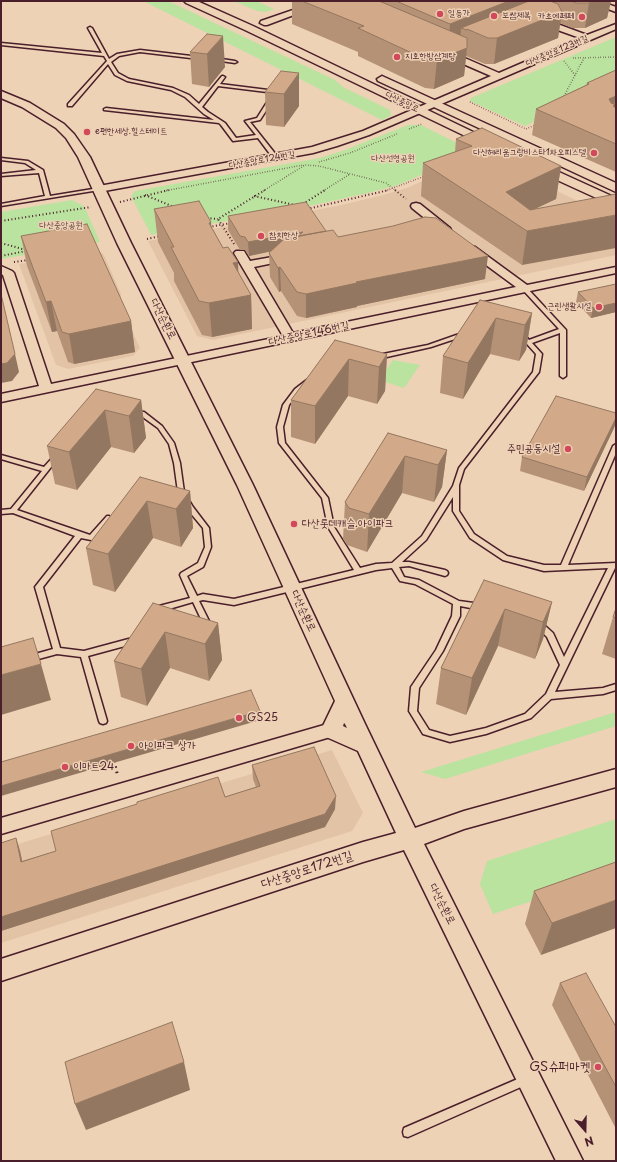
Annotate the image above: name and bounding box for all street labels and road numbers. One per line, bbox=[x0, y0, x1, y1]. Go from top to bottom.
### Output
street label: 다산중앙로123번길 bbox=[524, 33, 590, 69]
street label: 다산중앙로 bbox=[383, 89, 421, 115]
street label: 다산중앙로124번길 bbox=[228, 149, 296, 171]
street label: 다산순환로 bbox=[147, 296, 179, 342]
street label: 다산중앙로146번길 bbox=[268, 319, 350, 349]
street label: 다산순환로 bbox=[288, 588, 318, 634]
street label: 다산중앙로172번길 bbox=[259, 848, 355, 892]
street label: 다산순환로 bbox=[426, 881, 458, 927]

